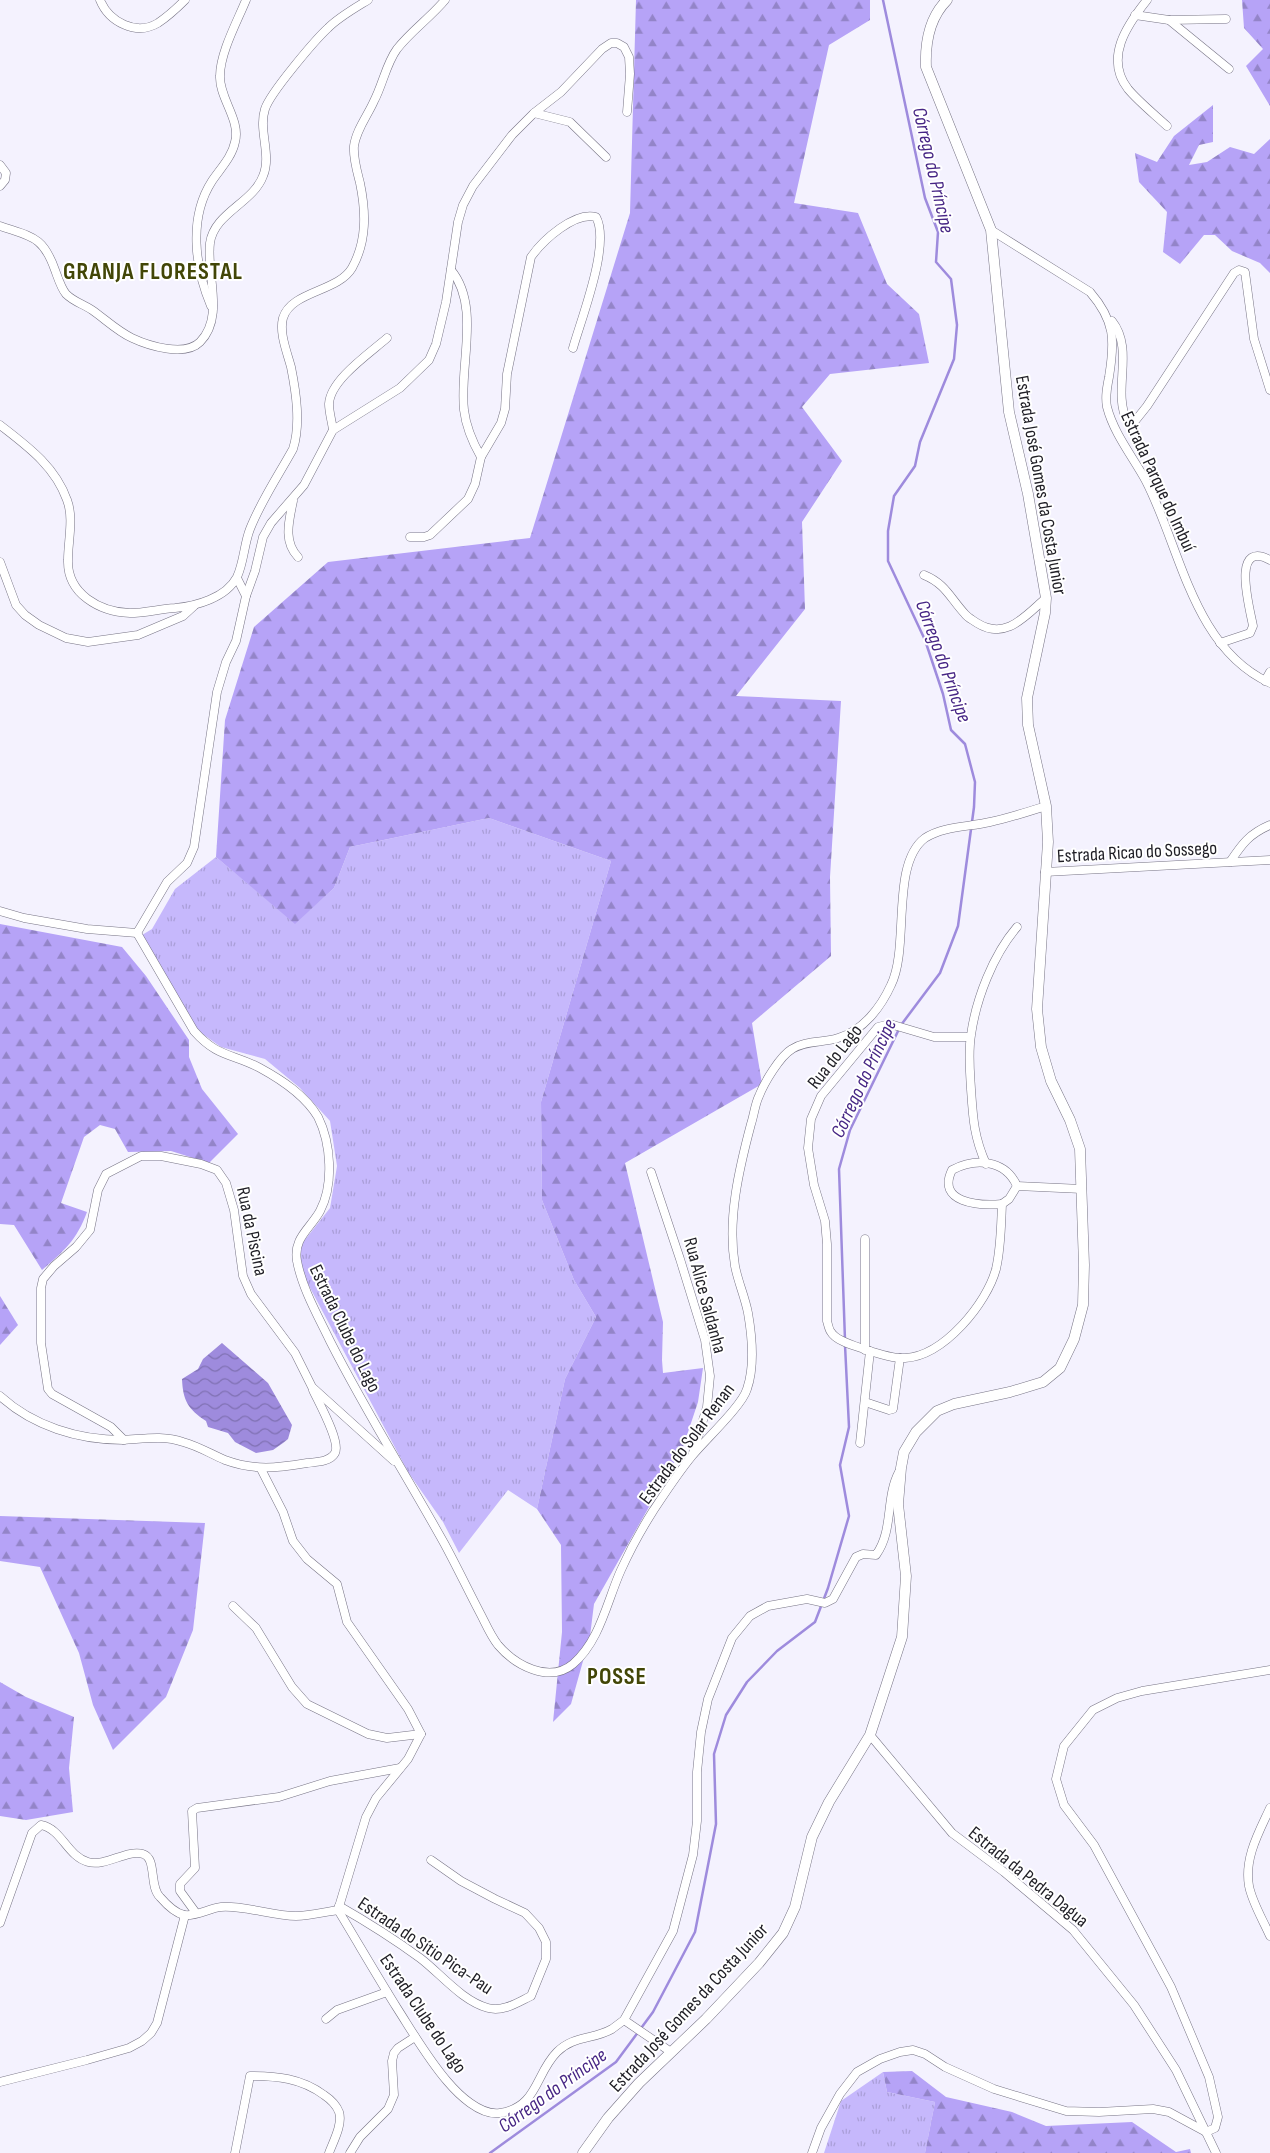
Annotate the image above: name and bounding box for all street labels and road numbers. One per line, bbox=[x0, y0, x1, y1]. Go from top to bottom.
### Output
street label: Estrada José Gomes da Costa Junior bbox=[1010, 374, 1071, 597]
street label: Estrada Parque do Imbuí bbox=[1115, 408, 1200, 556]
street label: Estrada Ricao do Sossego bbox=[1056, 837, 1218, 868]
street label: Rua do Lago bbox=[803, 1020, 868, 1094]
street label: Rua da Piscina bbox=[231, 1185, 272, 1278]
street label: Rua Alice Saldanha bbox=[678, 1235, 731, 1356]
street label: Estrada Clube do Lago bbox=[304, 1261, 385, 1396]
street label: Estrada do Solar Renan bbox=[634, 1379, 740, 1509]
street label: Estrada da Pedra Dagua bbox=[963, 1822, 1093, 1933]
street label: Estrada do Sítio Pica-Pau bbox=[353, 1892, 497, 2000]
street label: Estrada José Gomes da Costa Junior bbox=[605, 1918, 774, 2097]
street label: Estrada Clube do Lago bbox=[374, 1950, 471, 2078]

